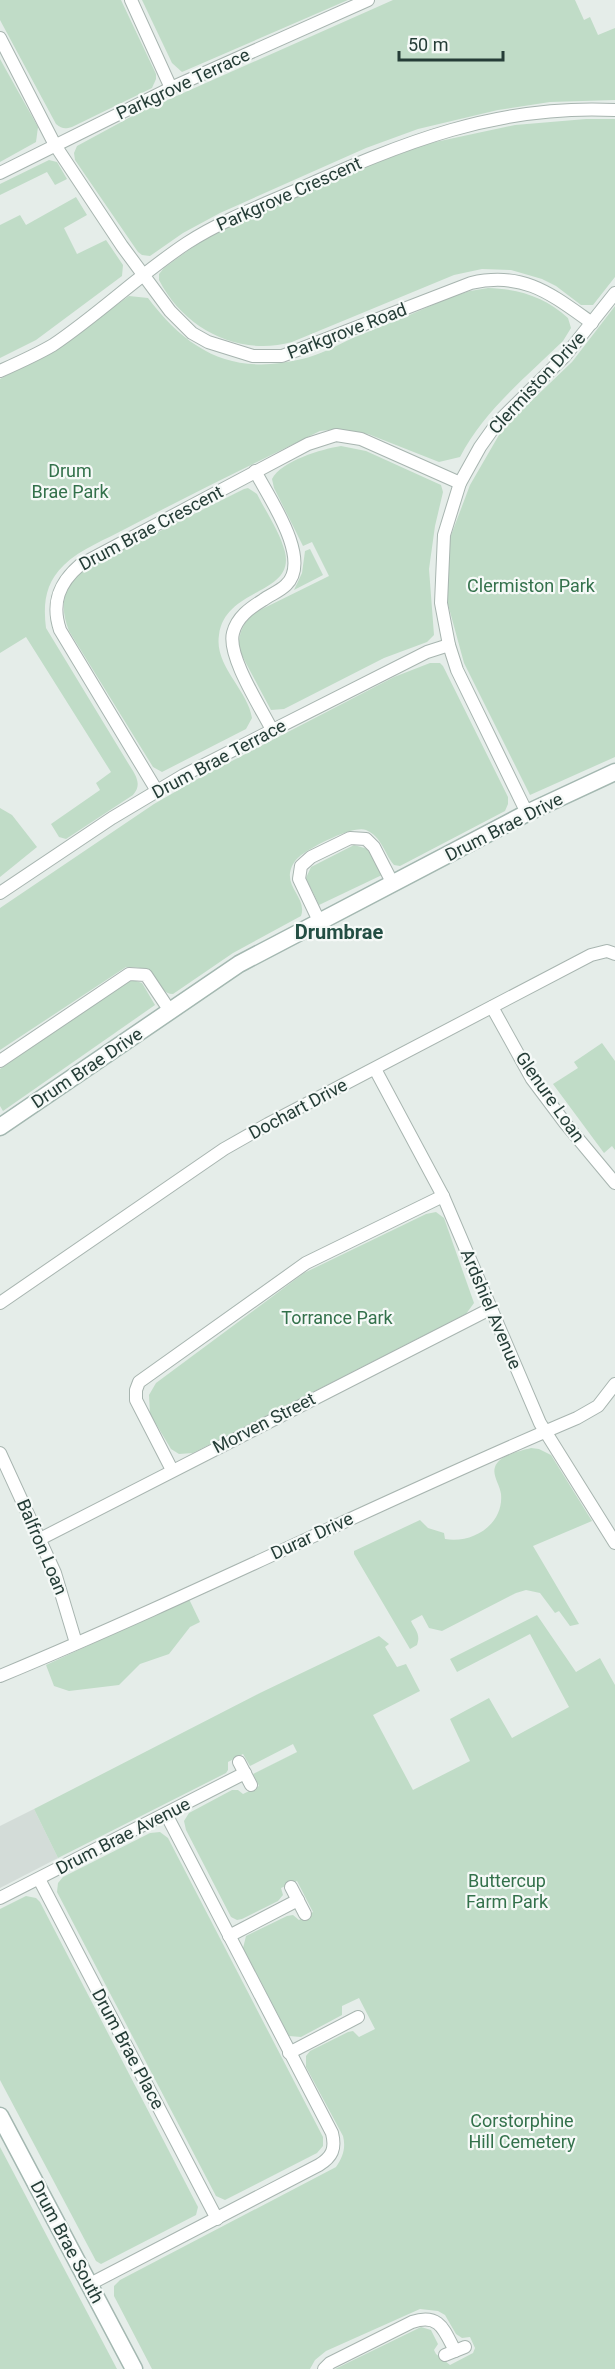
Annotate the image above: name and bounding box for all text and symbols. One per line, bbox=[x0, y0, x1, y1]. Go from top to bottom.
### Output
scale bar bbox=[399, 24, 502, 62]
text: 50 m bbox=[408, 34, 448, 55]
street label: Parkgrove Terrace bbox=[113, 43, 253, 124]
street label: Parkgrove Crescent bbox=[213, 152, 364, 235]
street label: Parkgrove Road bbox=[284, 298, 409, 363]
street label: Clermiston Drive bbox=[484, 327, 589, 438]
park label: Drum Brae Park bbox=[31, 460, 109, 502]
street label: Drum Brae Crescent bbox=[75, 481, 226, 574]
park label: Clermiston Park bbox=[467, 575, 596, 596]
street label: Drum Brae Terrace bbox=[148, 714, 289, 803]
street label: Drum Brae Drive bbox=[441, 788, 566, 865]
district label: Drumbrae bbox=[295, 920, 383, 944]
street label: Drum Brae Drive bbox=[27, 1023, 146, 1112]
street label: Glenure Loan bbox=[511, 1047, 589, 1146]
street label: Dochart Drive bbox=[245, 1074, 351, 1143]
street label: Ardshiel Avenue bbox=[457, 1245, 526, 1372]
park label: Torrance Park bbox=[281, 1307, 394, 1328]
street label: Morven Street bbox=[209, 1388, 319, 1457]
street label: Balfron Loan bbox=[13, 1496, 72, 1598]
street label: Durar Drive bbox=[267, 1507, 356, 1564]
street label: Drum Brae Avenue bbox=[52, 1793, 193, 1878]
park label: Buttercup Farm Park bbox=[466, 1870, 549, 1912]
street label: Drum Brae Place bbox=[88, 1985, 169, 2113]
park label: Corstorphine Hill Cemetery bbox=[468, 2110, 576, 2152]
street label: Drum Brae South bbox=[26, 2177, 109, 2307]

